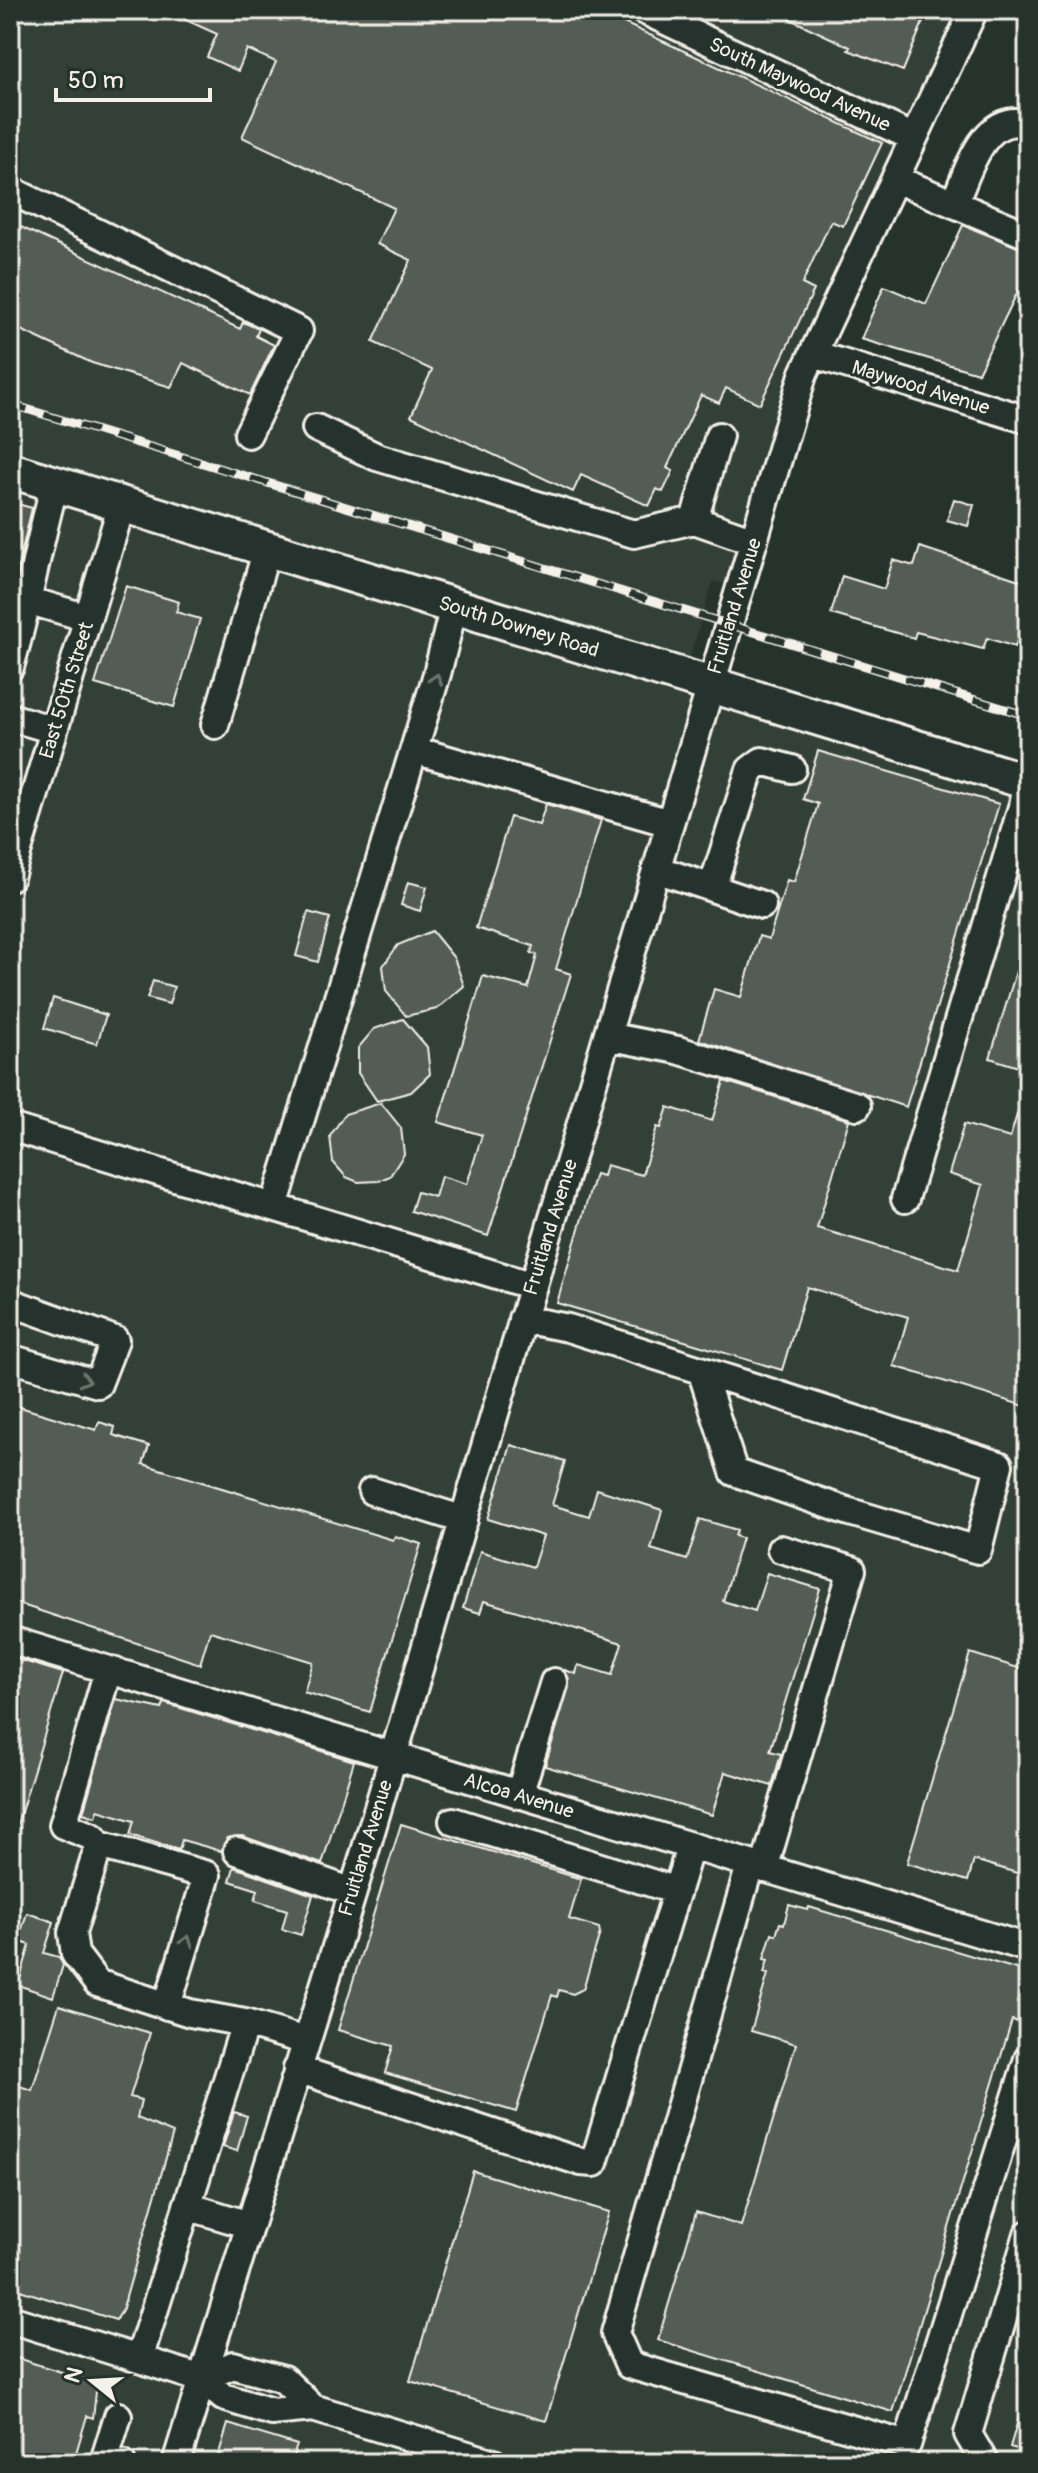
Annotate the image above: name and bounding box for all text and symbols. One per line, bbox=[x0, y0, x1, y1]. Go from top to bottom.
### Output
street label: South Maywood Avenue bbox=[705, 31, 895, 137]
scale bar bbox=[56, 52, 210, 102]
text: 50 m bbox=[68, 66, 124, 95]
street label: Maywood Avenue bbox=[849, 355, 993, 420]
street label: Fruitland Avenue bbox=[702, 535, 767, 677]
street label: South Downey Road bbox=[436, 590, 602, 663]
street label: East 50th Street bbox=[34, 618, 99, 761]
one-way arrow bbox=[427, 672, 443, 686]
street label: Fruitland Avenue bbox=[518, 1156, 583, 1298]
one-way arrow bbox=[77, 1370, 91, 1387]
street label: Alcoa Avenue bbox=[461, 1767, 577, 1824]
street label: Fruitland Avenue bbox=[333, 1777, 398, 1919]
one-way arrow bbox=[178, 1934, 194, 1948]
north arrow bbox=[52, 2341, 132, 2421]
text: N bbox=[58, 2364, 90, 2387]

